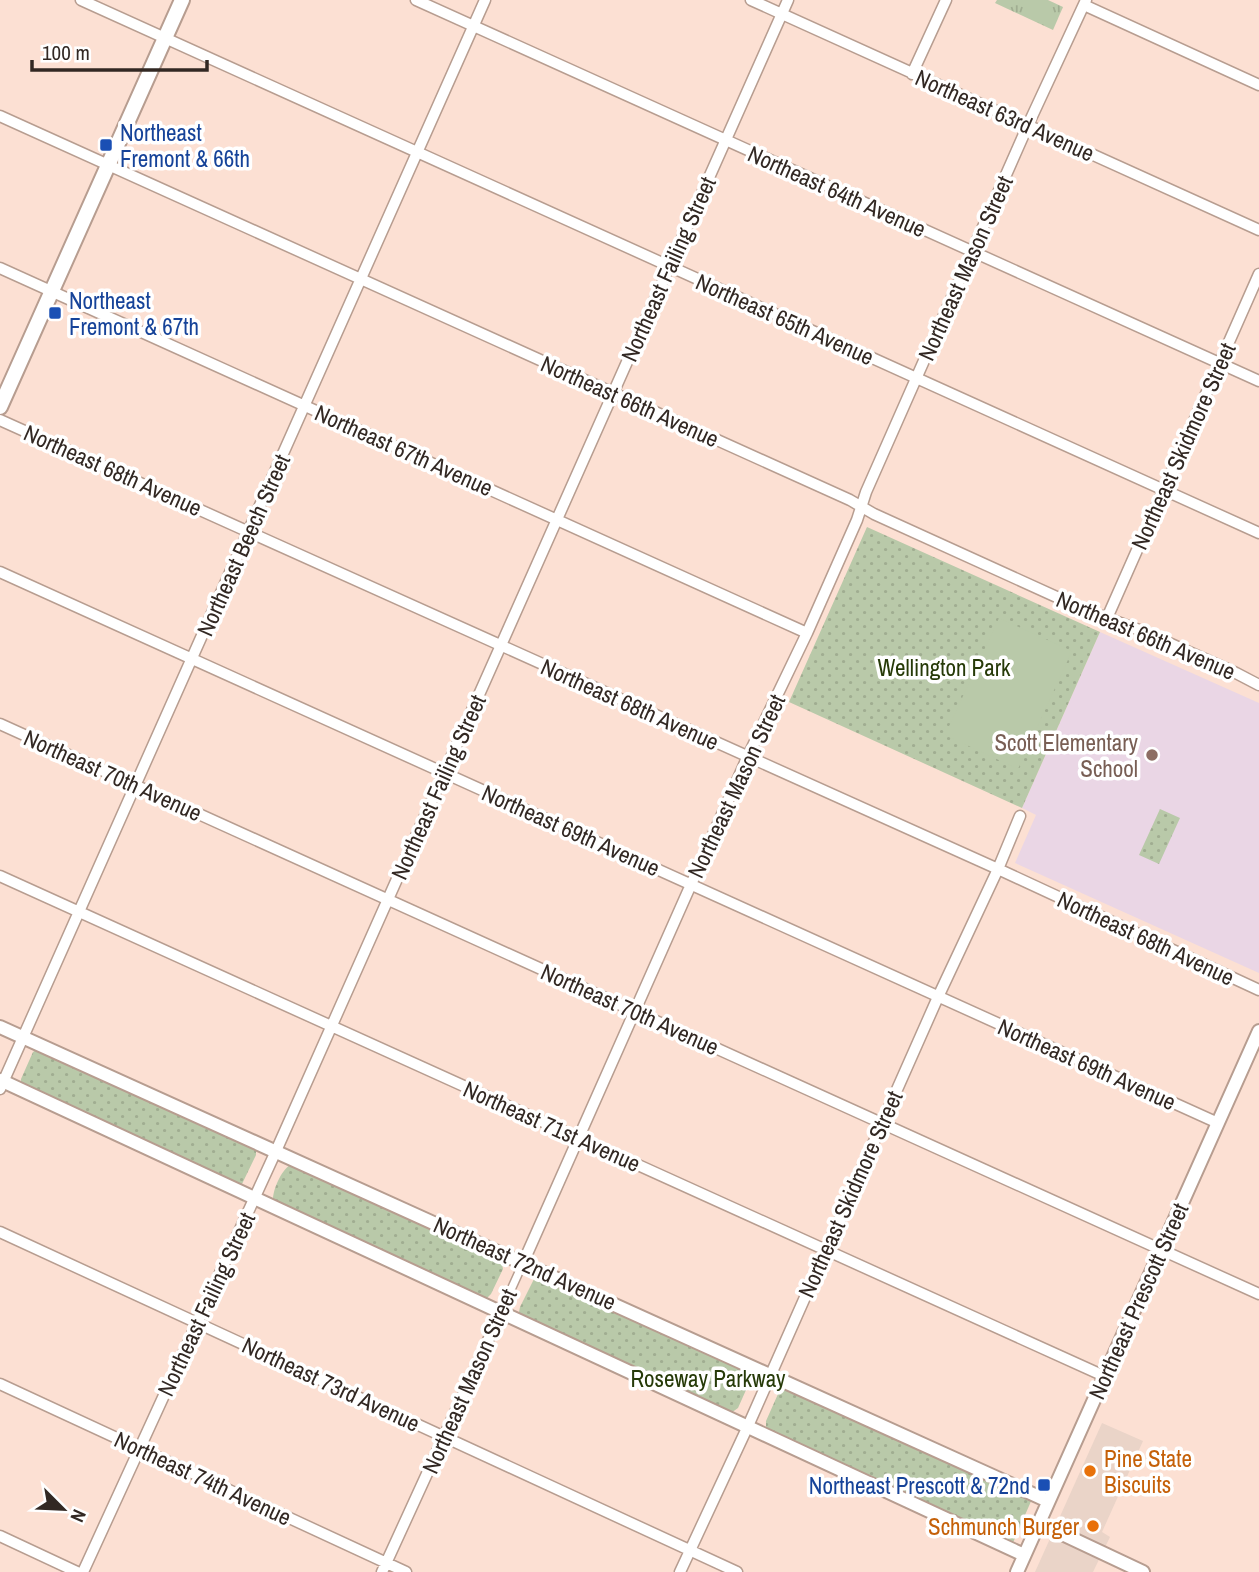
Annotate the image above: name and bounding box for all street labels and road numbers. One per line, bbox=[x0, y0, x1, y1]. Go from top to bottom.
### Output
street label: Northeast 63rd Avenue bbox=[911, 62, 1099, 168]
street label: Northeast 64th Avenue bbox=[743, 138, 931, 244]
street label: Northeast Mason Street bbox=[910, 171, 1020, 365]
street label: Northeast Failing Street bbox=[613, 172, 723, 366]
street label: Northeast 65th Avenue bbox=[691, 266, 879, 372]
street label: Northeast Skidmore Street bbox=[1123, 338, 1243, 554]
street label: Northeast 66th Avenue bbox=[536, 348, 724, 454]
street label: Northeast 67th Avenue bbox=[310, 397, 498, 503]
street label: Northeast 68th Avenue bbox=[19, 417, 207, 523]
street label: Northeast Beech Street bbox=[189, 449, 297, 641]
street label: Northeast 66th Avenue bbox=[1052, 583, 1240, 687]
street label: Northeast 68th Avenue bbox=[536, 651, 724, 757]
street label: Northeast Mason Street bbox=[680, 689, 792, 883]
street label: Northeast Failing Street bbox=[383, 690, 493, 884]
street label: Northeast 70th Avenue bbox=[19, 722, 207, 828]
street label: Northeast 69th Avenue bbox=[477, 777, 665, 883]
street label: Northeast 68th Avenue bbox=[1053, 883, 1239, 993]
street label: Northeast 70th Avenue bbox=[536, 956, 724, 1062]
street label: Northeast 69th Avenue bbox=[993, 1011, 1181, 1117]
street label: Northeast 71st Avenue bbox=[459, 1073, 645, 1179]
street label: Northeast Skidmore Street bbox=[790, 1086, 910, 1302]
street label: Northeast Prescott Street bbox=[1081, 1198, 1195, 1404]
street label: Northeast Failing Street bbox=[150, 1207, 262, 1401]
street label: Northeast 72nd Avenue bbox=[429, 1209, 621, 1317]
street label: Northeast Mason Street bbox=[414, 1284, 524, 1478]
street label: Northeast 73rd Avenue bbox=[237, 1329, 425, 1439]
street label: Northeast 74th Avenue bbox=[110, 1423, 296, 1533]

